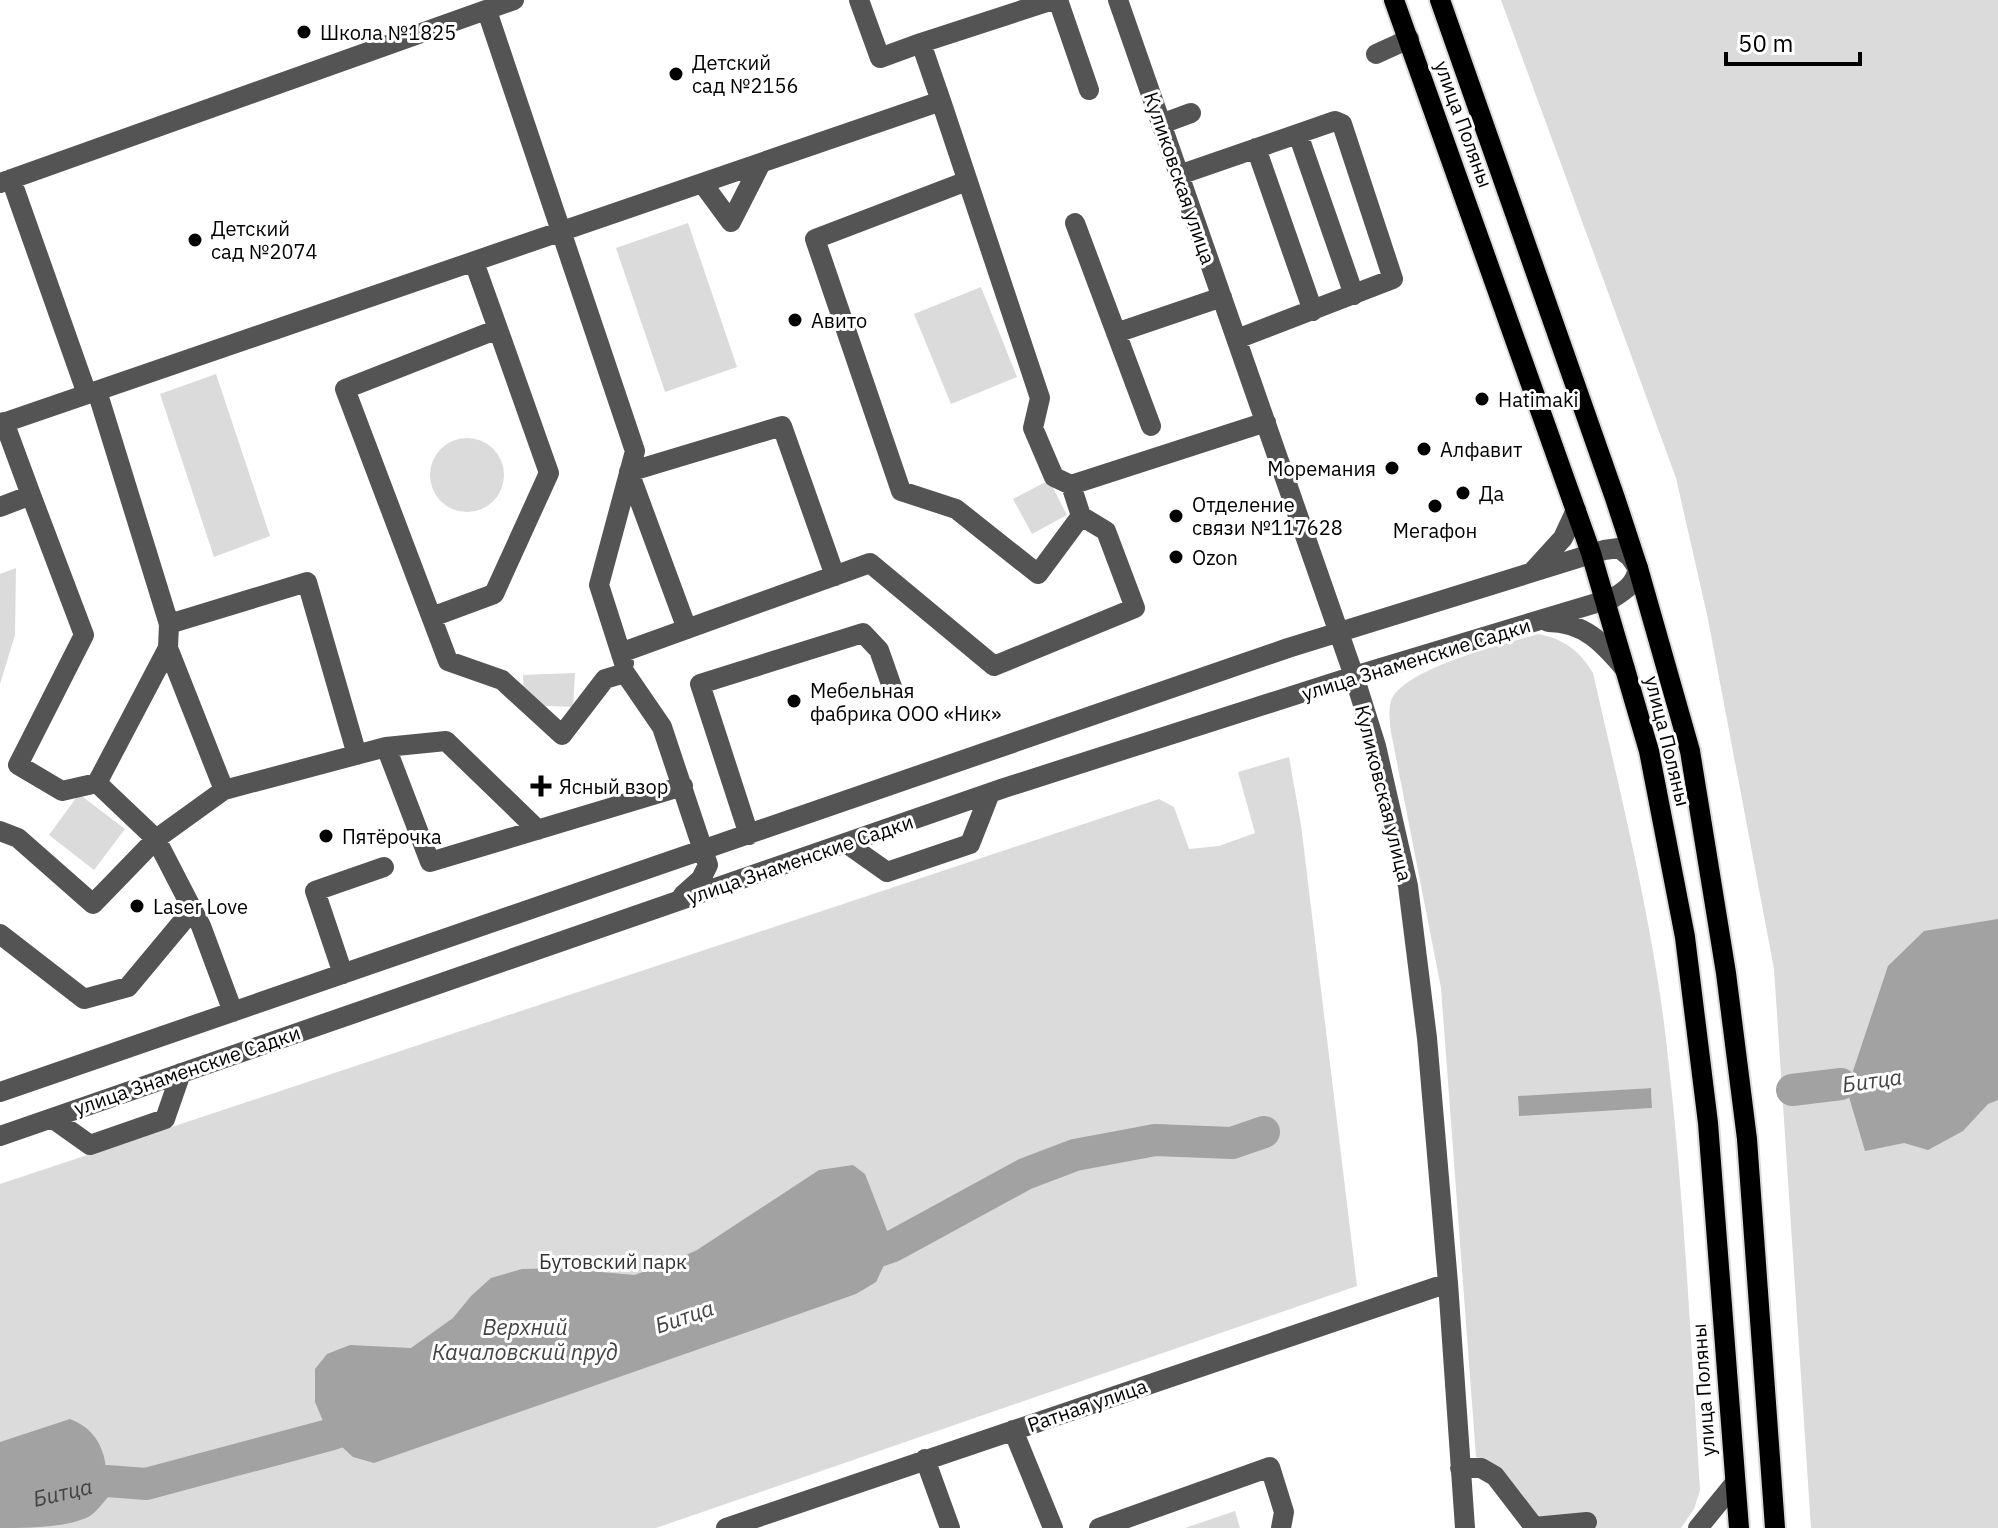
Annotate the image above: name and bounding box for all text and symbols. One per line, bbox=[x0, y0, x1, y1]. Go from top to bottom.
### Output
scale bar bbox=[1726, 16, 1860, 66]
place label: Школа №1825 bbox=[320, 19, 456, 46]
marker: Школа №1825 bbox=[295, 23, 313, 41]
text: 50 m bbox=[1738, 27, 1793, 59]
place label: Детский сад №2156 bbox=[692, 49, 798, 99]
street label: улица Поляны bbox=[1429, 57, 1499, 191]
marker: Детский сад №2156 bbox=[667, 65, 685, 83]
street label: Куликовская улица bbox=[1138, 88, 1222, 268]
place label: Детский сад №2074 bbox=[211, 215, 317, 265]
marker: Детский сад №2074 bbox=[186, 231, 204, 249]
place label: Авито bbox=[811, 307, 867, 334]
marker: Авито bbox=[786, 311, 804, 329]
place label: Hatimaki bbox=[1498, 386, 1579, 413]
marker: Hatimaki bbox=[1473, 390, 1491, 408]
place label: Алфавит bbox=[1440, 436, 1523, 463]
marker: Алфавит bbox=[1415, 440, 1433, 458]
place label: Моремания bbox=[1267, 455, 1376, 482]
marker: Моремания bbox=[1383, 459, 1401, 477]
place label: Да bbox=[1479, 480, 1504, 507]
marker: Да bbox=[1454, 484, 1472, 502]
place label: Отделение связи №117628 bbox=[1192, 491, 1343, 541]
marker: Мегафон bbox=[1426, 497, 1444, 515]
marker: Отделение связи №117628 bbox=[1167, 507, 1185, 525]
place label: Мегафон bbox=[1393, 517, 1477, 544]
place label: Ozon bbox=[1192, 544, 1238, 571]
marker: Ozon bbox=[1167, 548, 1185, 566]
street label: улица Знаменские Садки bbox=[1298, 611, 1534, 707]
street label: улица Поляны bbox=[1639, 673, 1697, 809]
place label: Мебельная фабрика ООО «Ник» bbox=[810, 677, 1001, 727]
marker: Мебельная фабрика ООО «Ник» bbox=[785, 692, 803, 710]
street label: Куликовская улица bbox=[1349, 702, 1419, 884]
place label: Ясный взор bbox=[559, 773, 668, 800]
marker: Ясный взор bbox=[530, 775, 552, 797]
street label: улица Знаменские Садки bbox=[683, 808, 917, 910]
place label: Пятёрочка bbox=[342, 823, 442, 850]
marker: Пятёрочка bbox=[317, 827, 335, 845]
place label: Laser Love bbox=[153, 893, 248, 920]
marker: Laser Love bbox=[128, 897, 146, 915]
street label: улица Знаменские Садки bbox=[70, 1019, 304, 1121]
water label: Битца bbox=[1840, 1061, 1904, 1099]
park label: Бутовский парк bbox=[539, 1248, 687, 1275]
water label: Битца bbox=[651, 1292, 717, 1340]
water label: Верхний Качаловский пруд bbox=[432, 1312, 618, 1366]
street label: улица Поляны bbox=[1685, 1323, 1721, 1457]
street label: Ратная улица bbox=[1024, 1372, 1151, 1438]
water label: Битца bbox=[30, 1470, 95, 1512]

